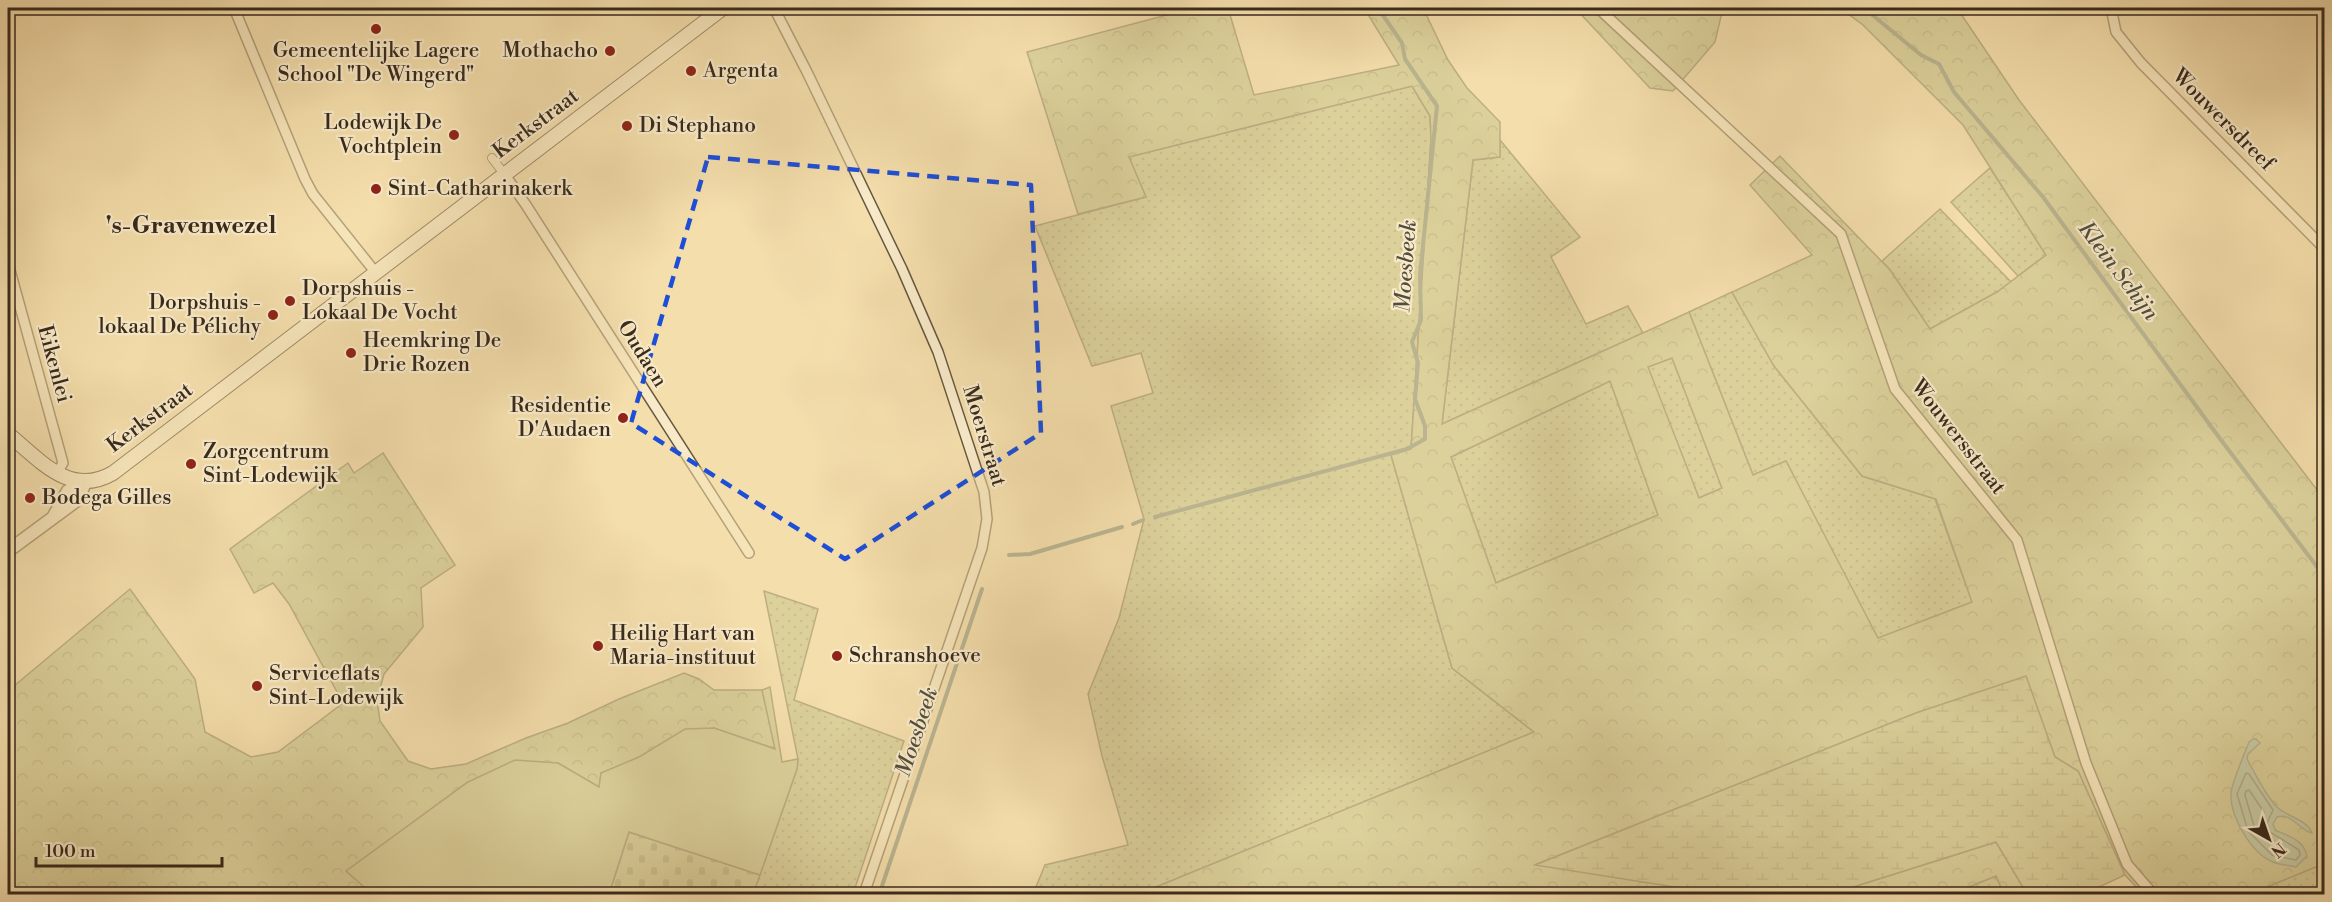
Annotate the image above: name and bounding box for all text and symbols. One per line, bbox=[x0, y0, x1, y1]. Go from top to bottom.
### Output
marker: Gemeentelijke Lagere School "De Wingerd" bbox=[369, 22, 383, 36]
place label: Gemeentelijke Lagere School "De Wingerd" bbox=[273, 38, 479, 88]
place label: Mothacho bbox=[502, 38, 598, 64]
marker: Mothacho bbox=[603, 44, 617, 58]
place label: Argenta bbox=[702, 58, 779, 84]
street label: Wouwersdreef bbox=[2166, 63, 2281, 178]
marker: Argenta bbox=[684, 64, 698, 78]
street label: Kerkstraat bbox=[488, 83, 585, 165]
place label: Lodewijk De Vochtplein bbox=[324, 110, 442, 160]
place label: Di Stephano bbox=[639, 113, 756, 139]
marker: Di Stephano bbox=[620, 119, 634, 133]
marker: Lodewijk De Vochtplein bbox=[447, 128, 461, 142]
place label: Sint-Catharinakerk bbox=[388, 176, 573, 202]
marker: Sint-Catharinakerk bbox=[369, 182, 383, 196]
district label: 's-Gravenwezel bbox=[106, 211, 276, 241]
water label: Klein Schijn bbox=[2072, 216, 2165, 327]
water label: Moesbeek bbox=[1389, 219, 1423, 313]
place label: Dorpshuis - Lokaal De Vocht bbox=[302, 276, 458, 326]
place label: Dorpshuis - lokaal De Pélichy bbox=[99, 290, 262, 340]
marker: Dorpshuis - Lokaal De Vocht bbox=[283, 294, 297, 308]
marker: Dorpshuis - lokaal De Pélichy bbox=[266, 308, 280, 322]
street label: Oudaen bbox=[611, 316, 673, 393]
street label: Eikenlei bbox=[31, 322, 77, 406]
place label: Heemkring De Drie Rozen bbox=[363, 328, 501, 378]
marker: Heemkring De Drie Rozen bbox=[344, 346, 358, 360]
street label: Wouwersstraat bbox=[1904, 373, 2011, 500]
street label: Kerkstraat bbox=[102, 377, 199, 459]
street label: Moerstraat bbox=[956, 382, 1012, 490]
place label: Residentie D'Audaen bbox=[510, 393, 611, 443]
marker: Residentie D'Audaen bbox=[616, 411, 630, 425]
place label: Zorgcentrum Sint-Lodewijk bbox=[203, 439, 338, 489]
marker: Zorgcentrum Sint-Lodewijk bbox=[184, 457, 198, 471]
place label: Bodega Gilles bbox=[41, 485, 172, 511]
marker: Bodega Gilles bbox=[23, 491, 37, 505]
place label: Heilig Hart van Maria-instituut bbox=[610, 621, 757, 671]
marker: Heilig Hart van Maria-instituut bbox=[591, 639, 605, 653]
place label: Schranshoeve bbox=[849, 643, 981, 669]
marker: Schranshoeve bbox=[830, 649, 844, 663]
place label: Serviceflats Sint-Lodewijk bbox=[269, 661, 404, 711]
marker: Serviceflats Sint-Lodewijk bbox=[250, 679, 264, 693]
water label: Moesbeek bbox=[890, 684, 944, 780]
north arrow bbox=[2239, 809, 2299, 869]
scale bar bbox=[36, 830, 222, 868]
text: N bbox=[2266, 838, 2289, 862]
text: 100 m bbox=[45, 840, 96, 863]

